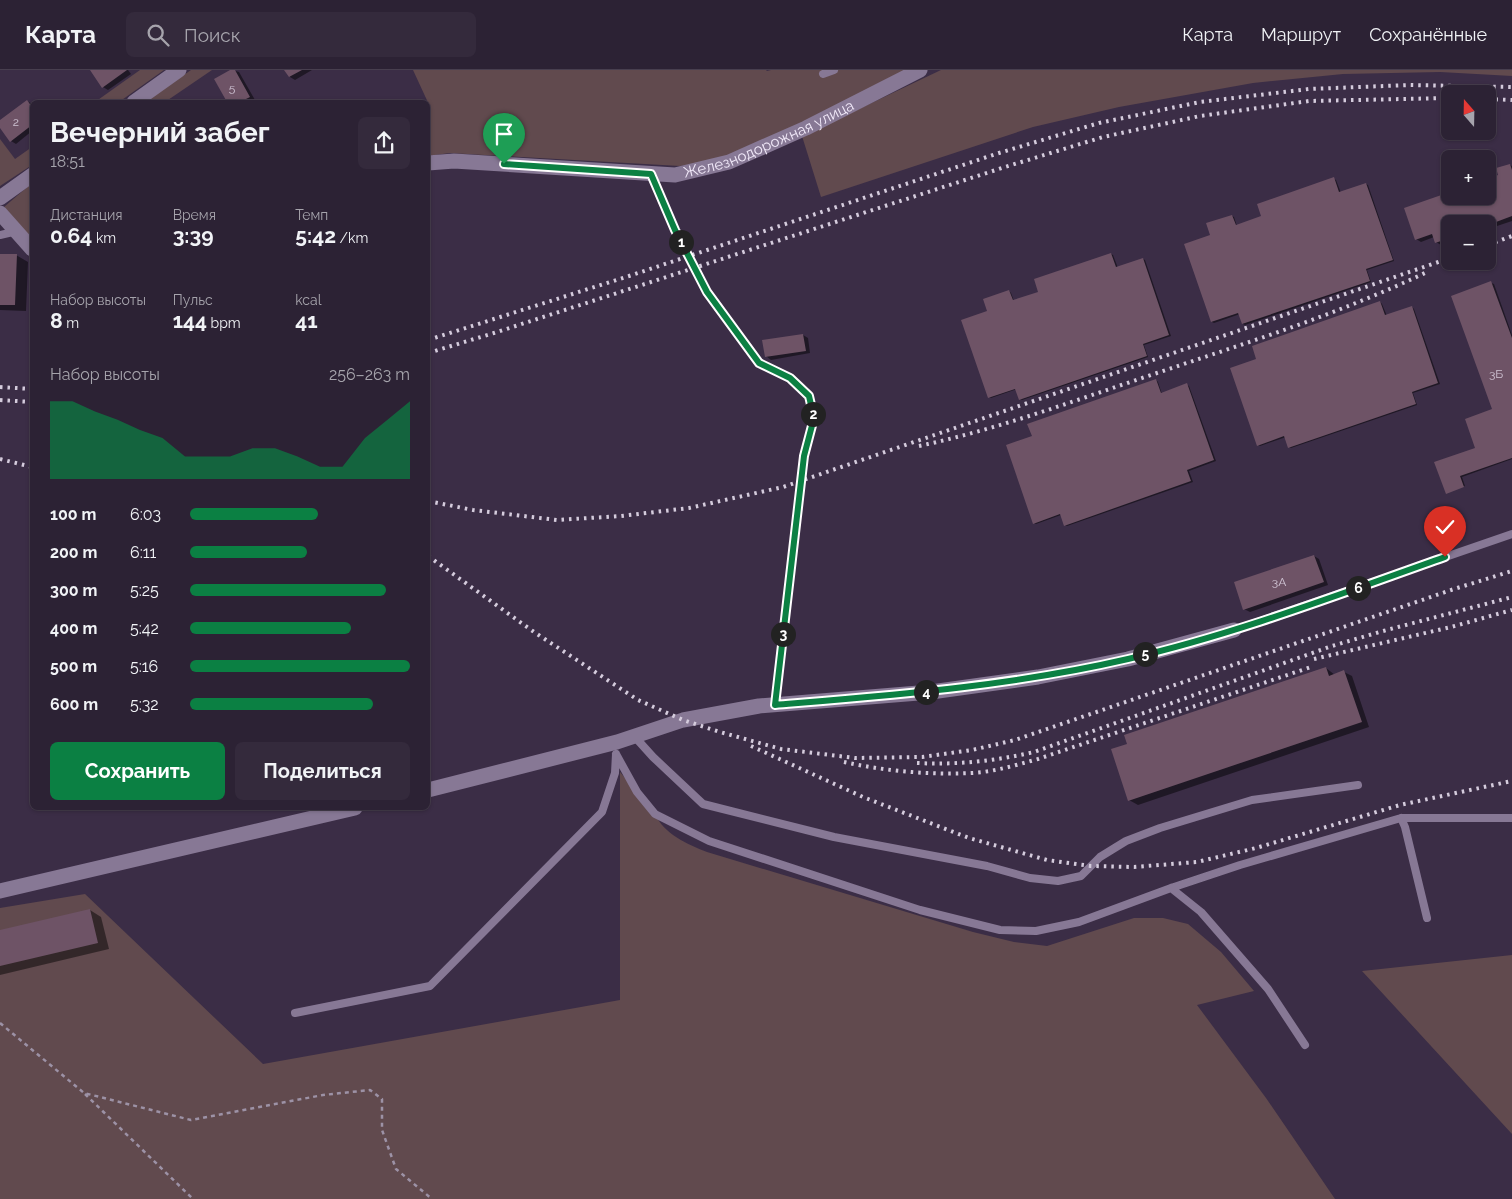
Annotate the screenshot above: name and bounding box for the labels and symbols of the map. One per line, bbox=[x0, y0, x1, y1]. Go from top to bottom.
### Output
house number: 5 bbox=[229, 81, 236, 95]
north arrow bbox=[1441, 85, 1496, 140]
street label: Железнодорожная улица bbox=[681, 96, 857, 182]
pin bbox=[483, 113, 525, 164]
house number: 2 bbox=[13, 115, 19, 129]
pin: 1 bbox=[668, 230, 694, 254]
house number: 3Б bbox=[1489, 367, 1503, 381]
pin: 2 bbox=[800, 402, 826, 426]
pin bbox=[1424, 506, 1466, 557]
house number: 3А bbox=[1272, 575, 1286, 589]
pin: 6 bbox=[1346, 576, 1370, 600]
pin: 3 bbox=[770, 622, 796, 646]
pin: 5 bbox=[1132, 642, 1158, 666]
pin: 4 bbox=[914, 680, 938, 704]

